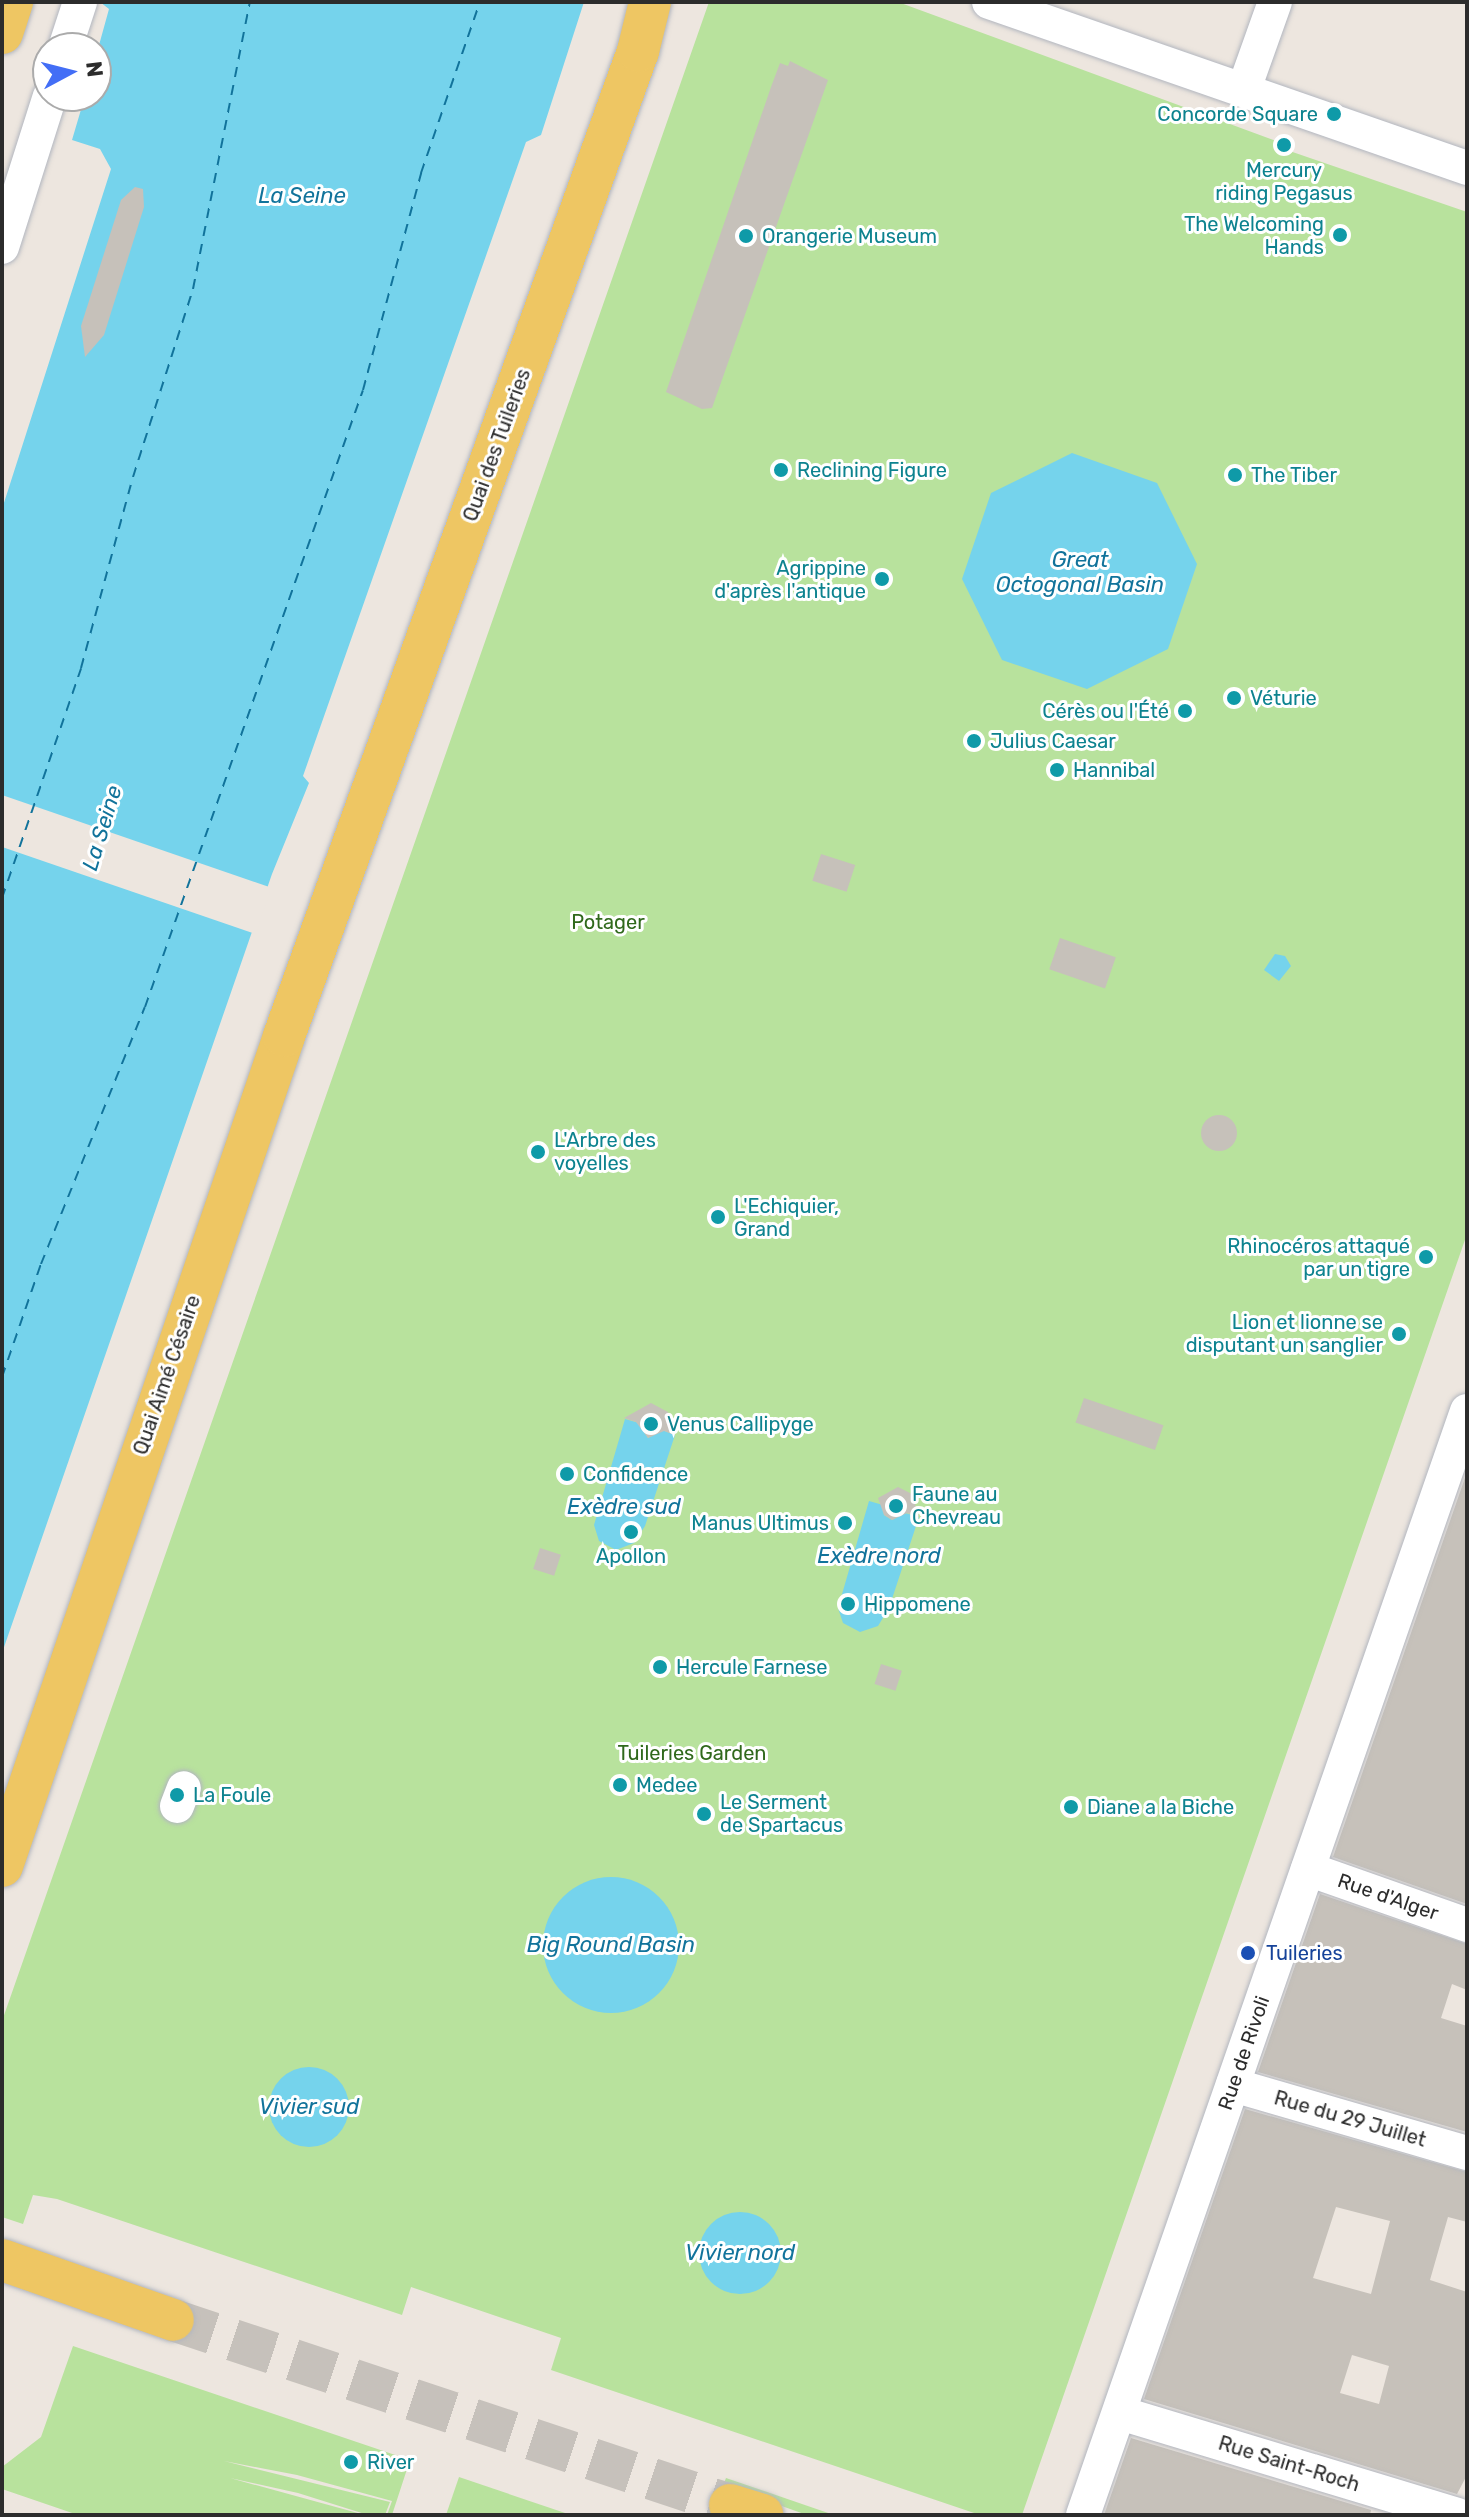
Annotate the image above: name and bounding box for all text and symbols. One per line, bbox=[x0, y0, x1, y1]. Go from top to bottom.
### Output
north arrow bbox=[32, 32, 112, 112]
text: N bbox=[80, 60, 109, 79]
place label: Concorde Square bbox=[1157, 102, 1318, 126]
marker: Concorde Square bbox=[1325, 105, 1343, 123]
marker: Mercury riding Pegasus bbox=[1275, 136, 1293, 154]
place label: Mercury riding Pegasus bbox=[1215, 158, 1353, 205]
water label: La Seine bbox=[258, 183, 346, 209]
place label: The Welcoming Hands bbox=[1184, 212, 1324, 259]
place label: Orangerie Museum bbox=[762, 224, 937, 248]
marker: The Welcoming Hands bbox=[1331, 226, 1349, 244]
marker: Orangerie Museum bbox=[737, 227, 755, 245]
street label: Quai des Tuileries bbox=[458, 365, 536, 525]
place label: Reclining Figure bbox=[797, 458, 947, 482]
marker: Reclining Figure bbox=[772, 461, 790, 479]
place label: The Tiber bbox=[1251, 463, 1338, 487]
marker: The Tiber bbox=[1226, 466, 1244, 484]
water label: Great Octogonal Basin bbox=[996, 546, 1164, 598]
place label: Agrippine d'après l'antique bbox=[714, 556, 866, 603]
marker: Agrippine d'après l'antique bbox=[873, 570, 891, 588]
place label: Véturie bbox=[1250, 686, 1317, 710]
marker: Véturie bbox=[1225, 689, 1243, 707]
place label: Cérès ou l'Été bbox=[1042, 699, 1169, 723]
marker: Cérès ou l'Été bbox=[1176, 702, 1194, 720]
place label: Julius Caesar bbox=[990, 729, 1116, 753]
marker: Julius Caesar bbox=[965, 732, 983, 750]
place label: Hannibal bbox=[1073, 758, 1155, 782]
marker: Hannibal bbox=[1048, 761, 1066, 779]
water label: La Seine bbox=[77, 782, 127, 874]
park label: Potager bbox=[571, 910, 645, 934]
place label: L'Arbre des voyelles bbox=[554, 1128, 656, 1175]
marker: L'Arbre des voyelles bbox=[529, 1143, 547, 1161]
place label: L'Echiquier, Grand bbox=[734, 1194, 839, 1241]
marker: L'Echiquier, Grand bbox=[709, 1208, 727, 1226]
place label: Rhinocéros attaqué par un tigre bbox=[1227, 1234, 1410, 1281]
marker: Rhinocéros attaqué par un tigre bbox=[1417, 1248, 1435, 1266]
street label: Quai Aimé Césaire bbox=[128, 1292, 206, 1458]
place label: Lion et lionne se disputant un sanglier bbox=[1186, 1310, 1383, 1357]
marker: Lion et lionne se disputant un sanglier bbox=[1390, 1325, 1408, 1343]
place label: Venus Callipyge bbox=[667, 1412, 814, 1436]
marker: Venus Callipyge bbox=[642, 1415, 660, 1433]
place label: Confidence bbox=[583, 1462, 688, 1486]
marker: Confidence bbox=[558, 1465, 576, 1483]
place label: Faune au Chevreau bbox=[912, 1482, 1001, 1529]
water label: Exèdre sud bbox=[567, 1494, 681, 1520]
marker: Faune au Chevreau bbox=[887, 1497, 905, 1515]
place label: Manus Ultimus bbox=[691, 1511, 829, 1535]
marker: Manus Ultimus bbox=[836, 1514, 854, 1532]
marker: Apollon bbox=[622, 1523, 640, 1541]
water label: Exèdre nord bbox=[817, 1543, 941, 1569]
place label: Apollon bbox=[596, 1544, 666, 1568]
place label: Hippomene bbox=[864, 1592, 971, 1616]
marker: Hippomene bbox=[839, 1595, 857, 1613]
place label: Hercule Farnese bbox=[676, 1655, 827, 1679]
marker: Hercule Farnese bbox=[651, 1658, 669, 1676]
park label: Tuileries Garden bbox=[618, 1741, 766, 1765]
place label: Medee bbox=[636, 1773, 697, 1797]
marker: Medee bbox=[611, 1776, 629, 1794]
place label: La Foule bbox=[193, 1783, 271, 1807]
marker: La Foule bbox=[168, 1786, 186, 1804]
place label: Le Serment de Spartacus bbox=[720, 1790, 843, 1837]
place label: Diane a la Biche bbox=[1087, 1795, 1234, 1819]
marker: Diane a la Biche bbox=[1062, 1798, 1080, 1816]
marker: Le Serment de Spartacus bbox=[695, 1805, 713, 1823]
street label: Rue d'Alger bbox=[1334, 1869, 1442, 1925]
water label: Big Round Basin bbox=[527, 1932, 695, 1958]
place label: Tuileries bbox=[1266, 1941, 1343, 1965]
marker: Tuileries bbox=[1237, 1942, 1259, 1964]
street label: Rue de Rivoli bbox=[1213, 1993, 1275, 2113]
street label: Rue du 29 Juillet bbox=[1271, 2086, 1429, 2152]
water label: Vivier sud bbox=[259, 2094, 359, 2120]
water label: Vivier nord bbox=[685, 2240, 795, 2266]
street label: Rue Saint-Roch bbox=[1216, 2431, 1362, 2497]
place label: River bbox=[367, 2450, 414, 2474]
marker: River bbox=[342, 2453, 360, 2471]

